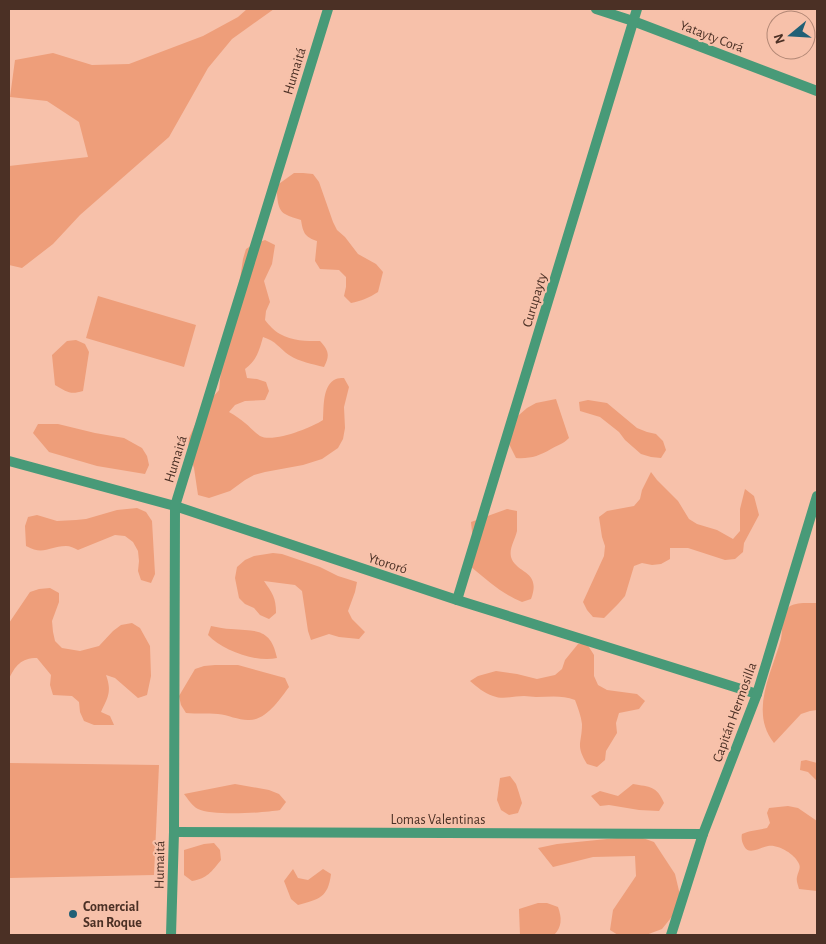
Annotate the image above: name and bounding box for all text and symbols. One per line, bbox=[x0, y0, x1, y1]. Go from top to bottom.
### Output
north arrow bbox=[766, 10, 816, 60]
street label: Yatayty Corá bbox=[678, 18, 746, 56]
text: N bbox=[771, 32, 788, 46]
street label: Humaitá bbox=[281, 46, 309, 96]
street label: Curupayty bbox=[520, 272, 550, 329]
street label: Humaitá bbox=[162, 434, 190, 484]
street label: Ytororó bbox=[366, 551, 409, 577]
street label: Capitán Hermosilla bbox=[710, 660, 760, 764]
street label: Lomas Valentinas bbox=[391, 813, 486, 827]
street label: Humaitá bbox=[153, 840, 167, 889]
place label: Comercial San Roque bbox=[83, 900, 142, 930]
marker: Comercial San Roque bbox=[67, 908, 79, 920]

